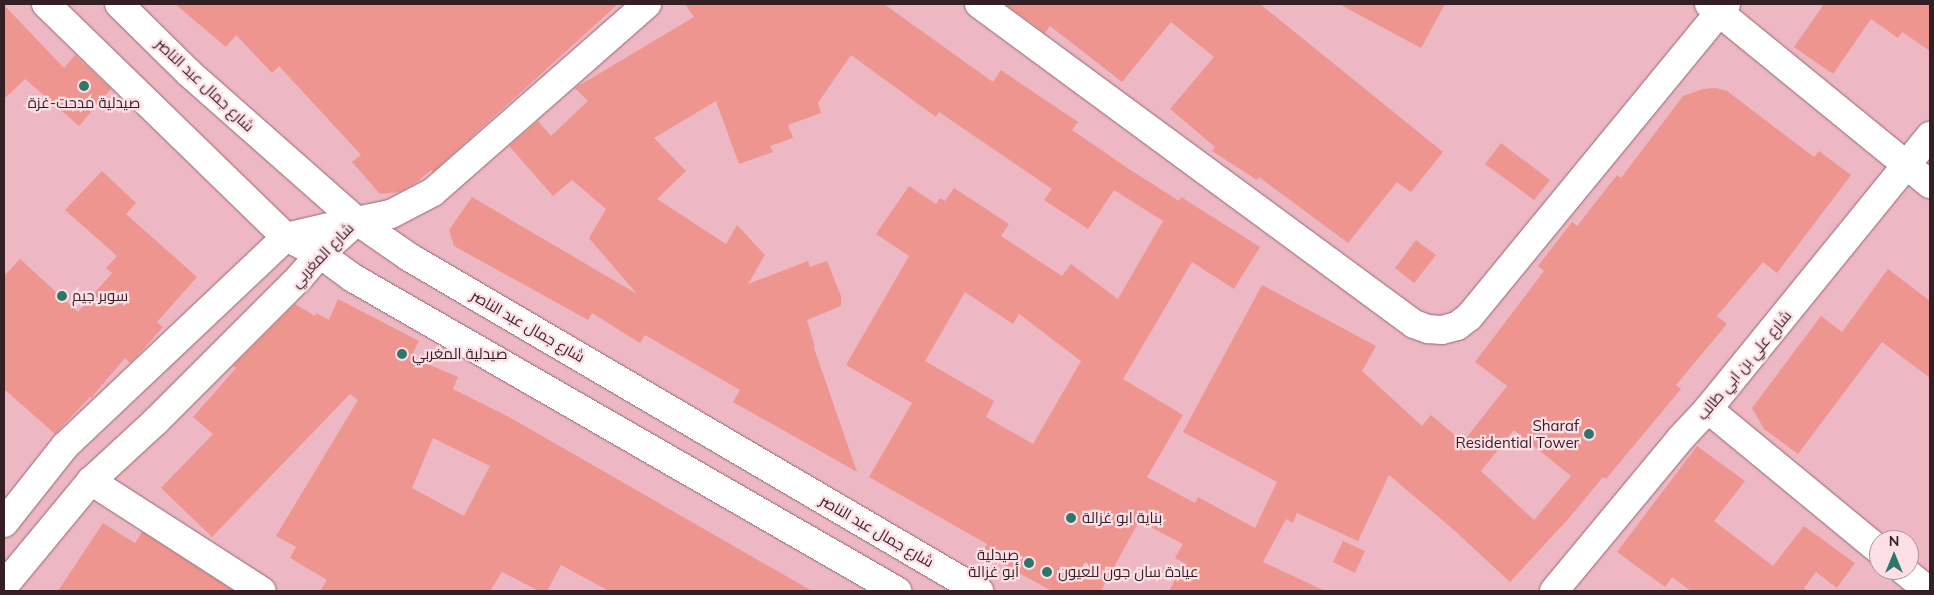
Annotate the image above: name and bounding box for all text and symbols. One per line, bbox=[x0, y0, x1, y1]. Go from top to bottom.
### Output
street label: شارع جمال عبد الناصر bbox=[152, 35, 258, 135]
marker: صيدلية مدحت-غزة bbox=[78, 80, 90, 92]
place label: صيدلية مدحت-غزة bbox=[28, 94, 140, 112]
street label: شارع المغربي bbox=[287, 219, 357, 291]
street label: شارع جمال عبد الناصر bbox=[468, 286, 588, 366]
place label: سوبر جيم bbox=[72, 287, 128, 305]
marker: سوبر جيم bbox=[56, 290, 68, 302]
street label: شارع علي بن ابي طالب bbox=[1693, 307, 1795, 423]
place label: صيدلية المغربي bbox=[412, 345, 507, 363]
marker: صيدلية المغربي bbox=[396, 348, 408, 360]
place label: Sharaf Residential Tower bbox=[1455, 416, 1579, 451]
marker: Sharaf Residential Tower bbox=[1583, 428, 1595, 440]
street label: شارع جمال عبد الناصر bbox=[817, 491, 937, 571]
place label: بناية ابو غزالة bbox=[1082, 509, 1162, 527]
marker: بناية ابو غزالة bbox=[1064, 511, 1078, 525]
north arrow bbox=[1869, 530, 1919, 580]
text: N bbox=[1889, 532, 1899, 550]
place label: صيدلية أبو غزالة bbox=[968, 545, 1019, 580]
marker: صيدلية أبو غزالة bbox=[1023, 557, 1035, 569]
place label: عيادة سان جون للعيون bbox=[1058, 563, 1199, 581]
marker: عيادة سان جون للعيون bbox=[1040, 565, 1054, 579]

